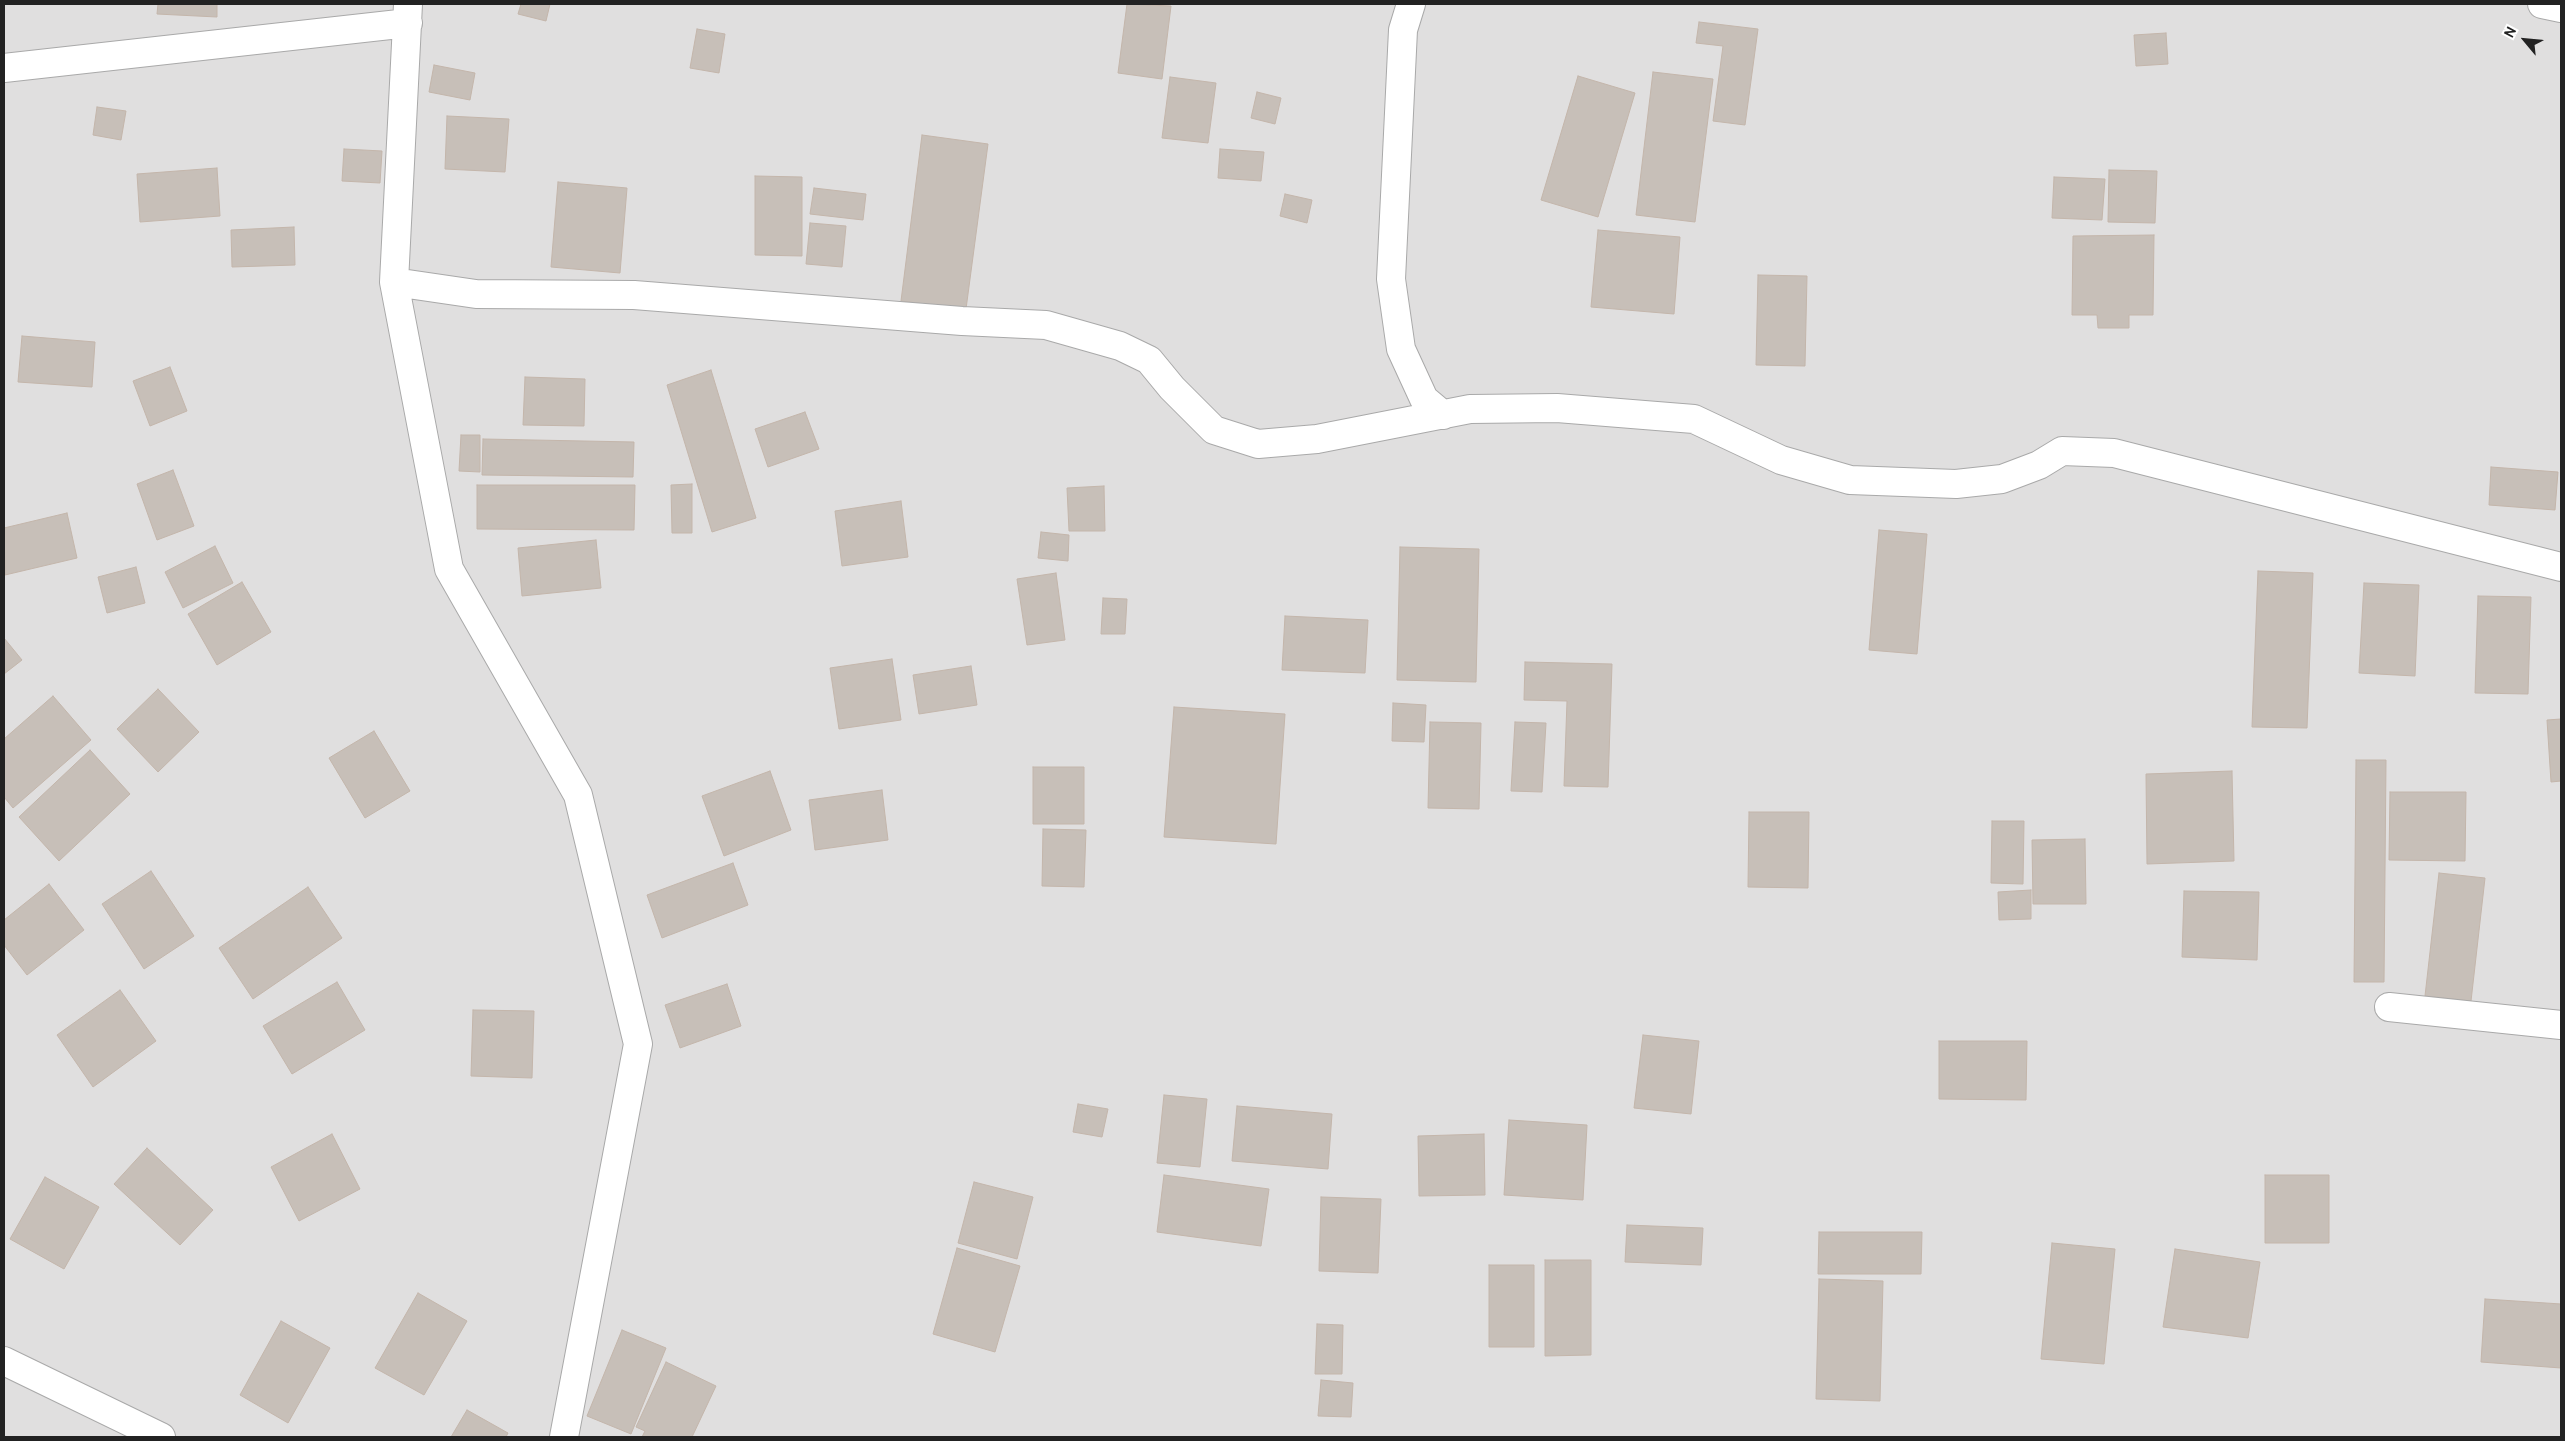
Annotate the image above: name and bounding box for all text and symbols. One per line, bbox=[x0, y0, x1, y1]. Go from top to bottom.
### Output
north arrow bbox=[2500, 15, 2550, 65]
text: N bbox=[2501, 24, 2521, 41]

